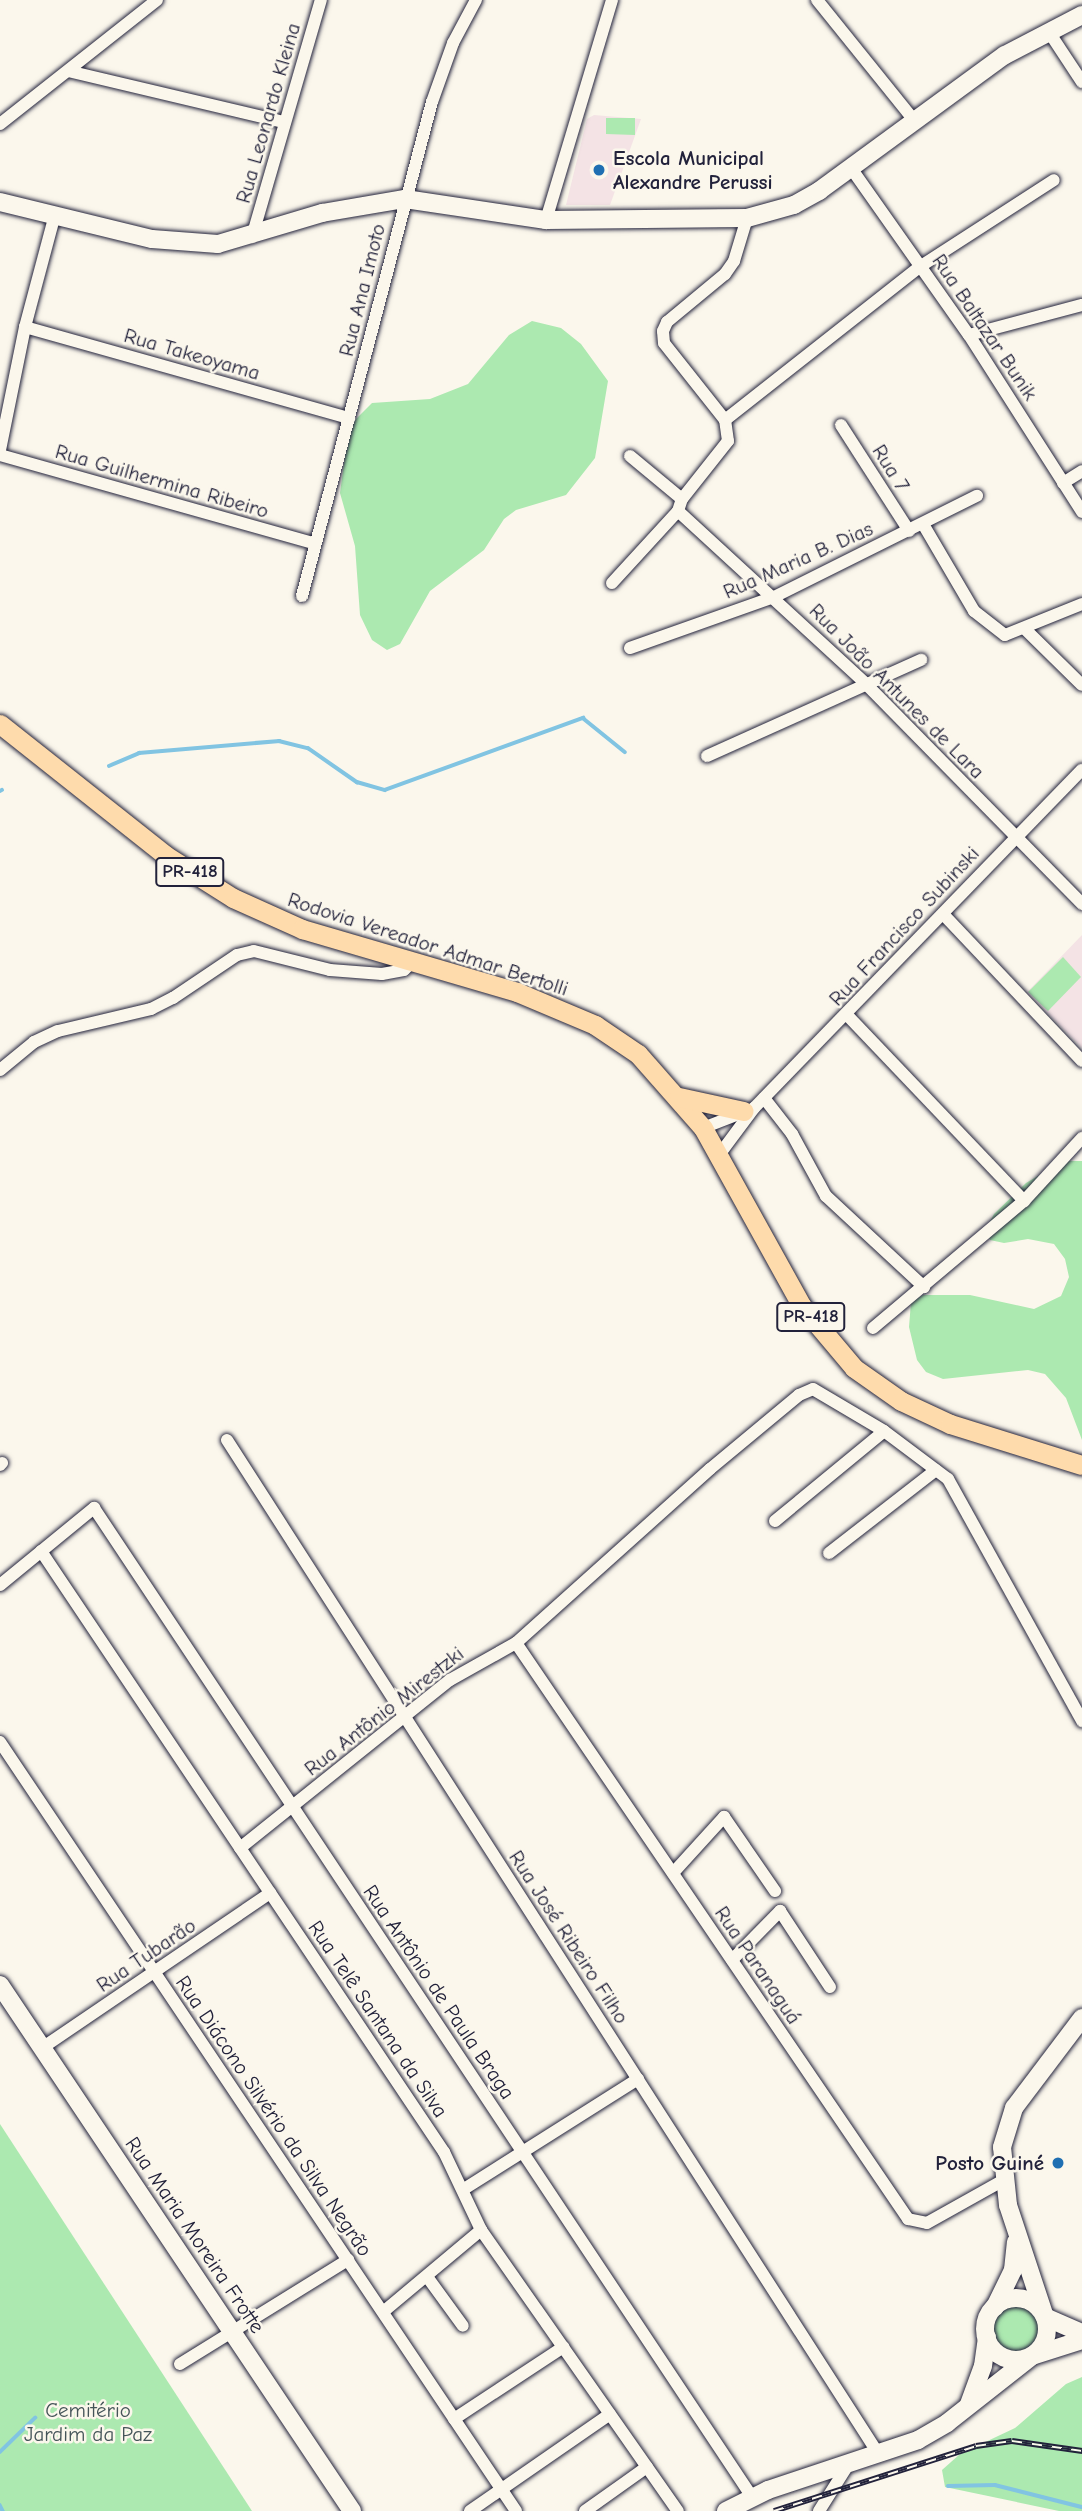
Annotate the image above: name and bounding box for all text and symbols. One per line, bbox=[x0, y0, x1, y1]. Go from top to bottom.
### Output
street label: Rua Leonardo Kleina bbox=[230, 20, 306, 206]
place label: Escola Municipal Alexandre Perussi bbox=[613, 145, 773, 195]
marker: Escola Municipal Alexandre Perussi bbox=[591, 162, 607, 178]
street label: Rua Ana Imoto bbox=[333, 221, 391, 359]
street label: Rua Baltazar Bunik bbox=[927, 249, 1043, 405]
street label: Rua Takeoyama bbox=[121, 323, 263, 385]
street label: Rua Guilhermina Ribeiro bbox=[52, 438, 272, 524]
street label: Rua 7 bbox=[867, 440, 915, 496]
street label: Rua Maria B. Dias bbox=[719, 516, 877, 604]
street label: Rua João Antunes de Lara bbox=[804, 598, 990, 784]
street label: Rua Francisco Subinski bbox=[824, 841, 984, 1011]
road number: PR-418 bbox=[155, 856, 225, 888]
street label: Rodovia Vereador Admar Bertolli bbox=[285, 887, 571, 1001]
road number: PR-418 bbox=[776, 1302, 846, 1332]
street label: Rua Antônio Mirestzki bbox=[299, 1641, 469, 1781]
street label: Rua José Ribeiro Filho bbox=[504, 1846, 634, 2028]
street label: Rua Antônio de Paula Braga bbox=[358, 1880, 520, 2104]
street label: Rua Paranaguá bbox=[709, 1901, 807, 2029]
street label: Rua Tubarão bbox=[91, 1913, 201, 1997]
street label: Rua Telê Santana da Silva bbox=[303, 1916, 453, 2122]
street label: Rua Diácono Silvério da Silva Negrão bbox=[170, 1971, 378, 2261]
street label: Rua Maria Moreira Frotte bbox=[120, 2132, 270, 2338]
place label: Posto Guiné bbox=[935, 2150, 1044, 2176]
marker: Posto Guiné bbox=[1050, 2155, 1066, 2171]
park label: Cemitério Jardim da Paz bbox=[24, 2397, 152, 2447]

